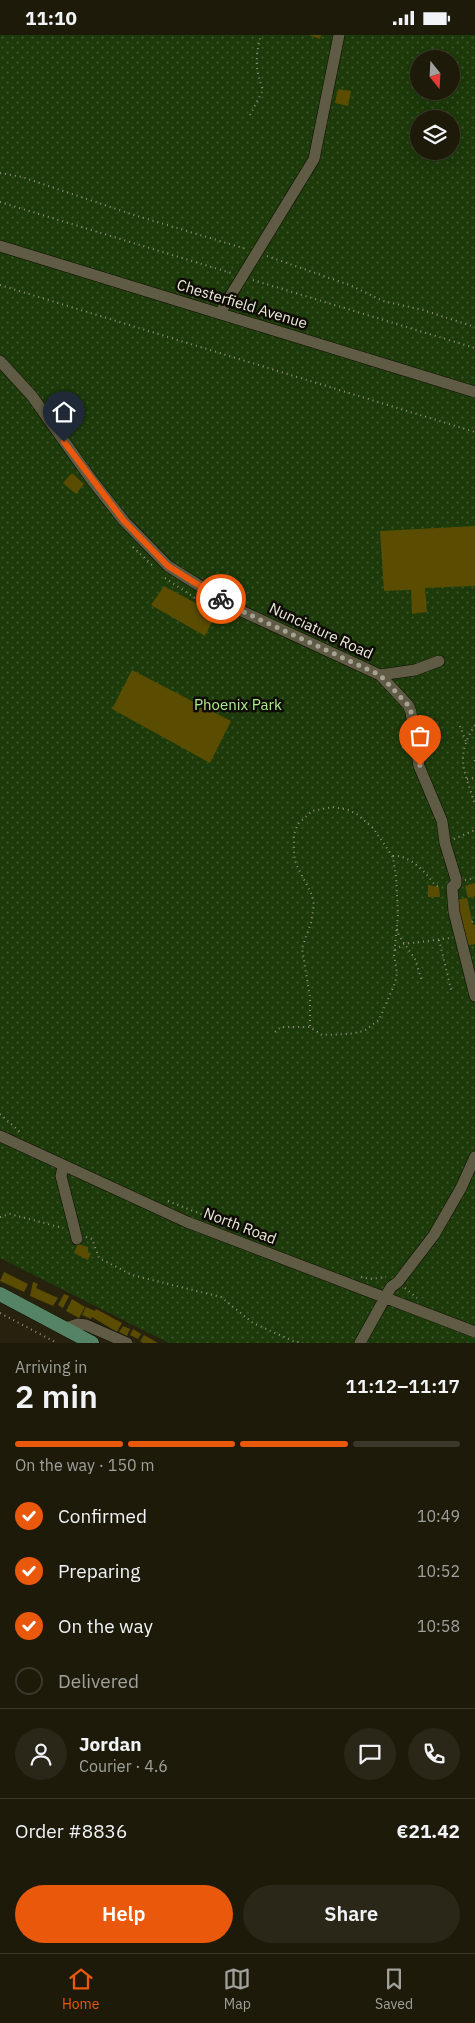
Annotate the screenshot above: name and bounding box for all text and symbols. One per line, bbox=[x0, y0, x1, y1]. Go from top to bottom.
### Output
text: 11:10 bbox=[25, 6, 77, 30]
north arrow bbox=[410, 50, 460, 100]
map controls bbox=[410, 50, 460, 160]
button: layers bbox=[410, 110, 460, 160]
street label: Chesterfield Avenue bbox=[175, 275, 310, 332]
pin bbox=[43, 391, 85, 442]
icon: home bbox=[50, 398, 78, 426]
courier bbox=[196, 574, 246, 624]
icon: bike bbox=[207, 585, 235, 613]
street label: Nunciature Road bbox=[266, 598, 376, 663]
park label: Phoenix Park bbox=[194, 695, 282, 714]
pin bbox=[399, 715, 441, 766]
icon: bag bbox=[406, 722, 434, 750]
street label: North Road bbox=[201, 1203, 279, 1248]
text: Arriving in bbox=[15, 1357, 87, 1377]
text: 11:12–11:17 bbox=[346, 1374, 460, 1398]
text: 2 min bbox=[15, 1375, 98, 1417]
text: On the way · 150 m bbox=[15, 1455, 154, 1475]
icon: check bbox=[15, 1502, 43, 1530]
text: Confirmed bbox=[58, 1504, 147, 1528]
text: 10:49 bbox=[417, 1506, 460, 1526]
icon: check bbox=[15, 1557, 43, 1585]
text: Preparing bbox=[58, 1559, 140, 1583]
text: 10:52 bbox=[417, 1561, 460, 1581]
icon: check bbox=[15, 1612, 43, 1640]
text: On the way bbox=[58, 1614, 153, 1638]
text: 10:58 bbox=[417, 1616, 460, 1636]
text: Delivered bbox=[58, 1669, 139, 1693]
button: person bbox=[15, 1728, 67, 1780]
button: chat bbox=[344, 1728, 396, 1780]
button: phone bbox=[408, 1728, 460, 1780]
text: Jordan bbox=[79, 1732, 142, 1756]
text: Courier · 4.6 bbox=[79, 1756, 168, 1776]
text: Order #8836 bbox=[15, 1819, 127, 1843]
text: €21.42 bbox=[397, 1819, 460, 1843]
button: Help bbox=[15, 1885, 233, 1943]
button: Share bbox=[243, 1885, 460, 1943]
tab: Home bbox=[62, 1965, 100, 2013]
tab: Map bbox=[223, 1965, 251, 2013]
tab: Saved bbox=[375, 1965, 413, 2013]

